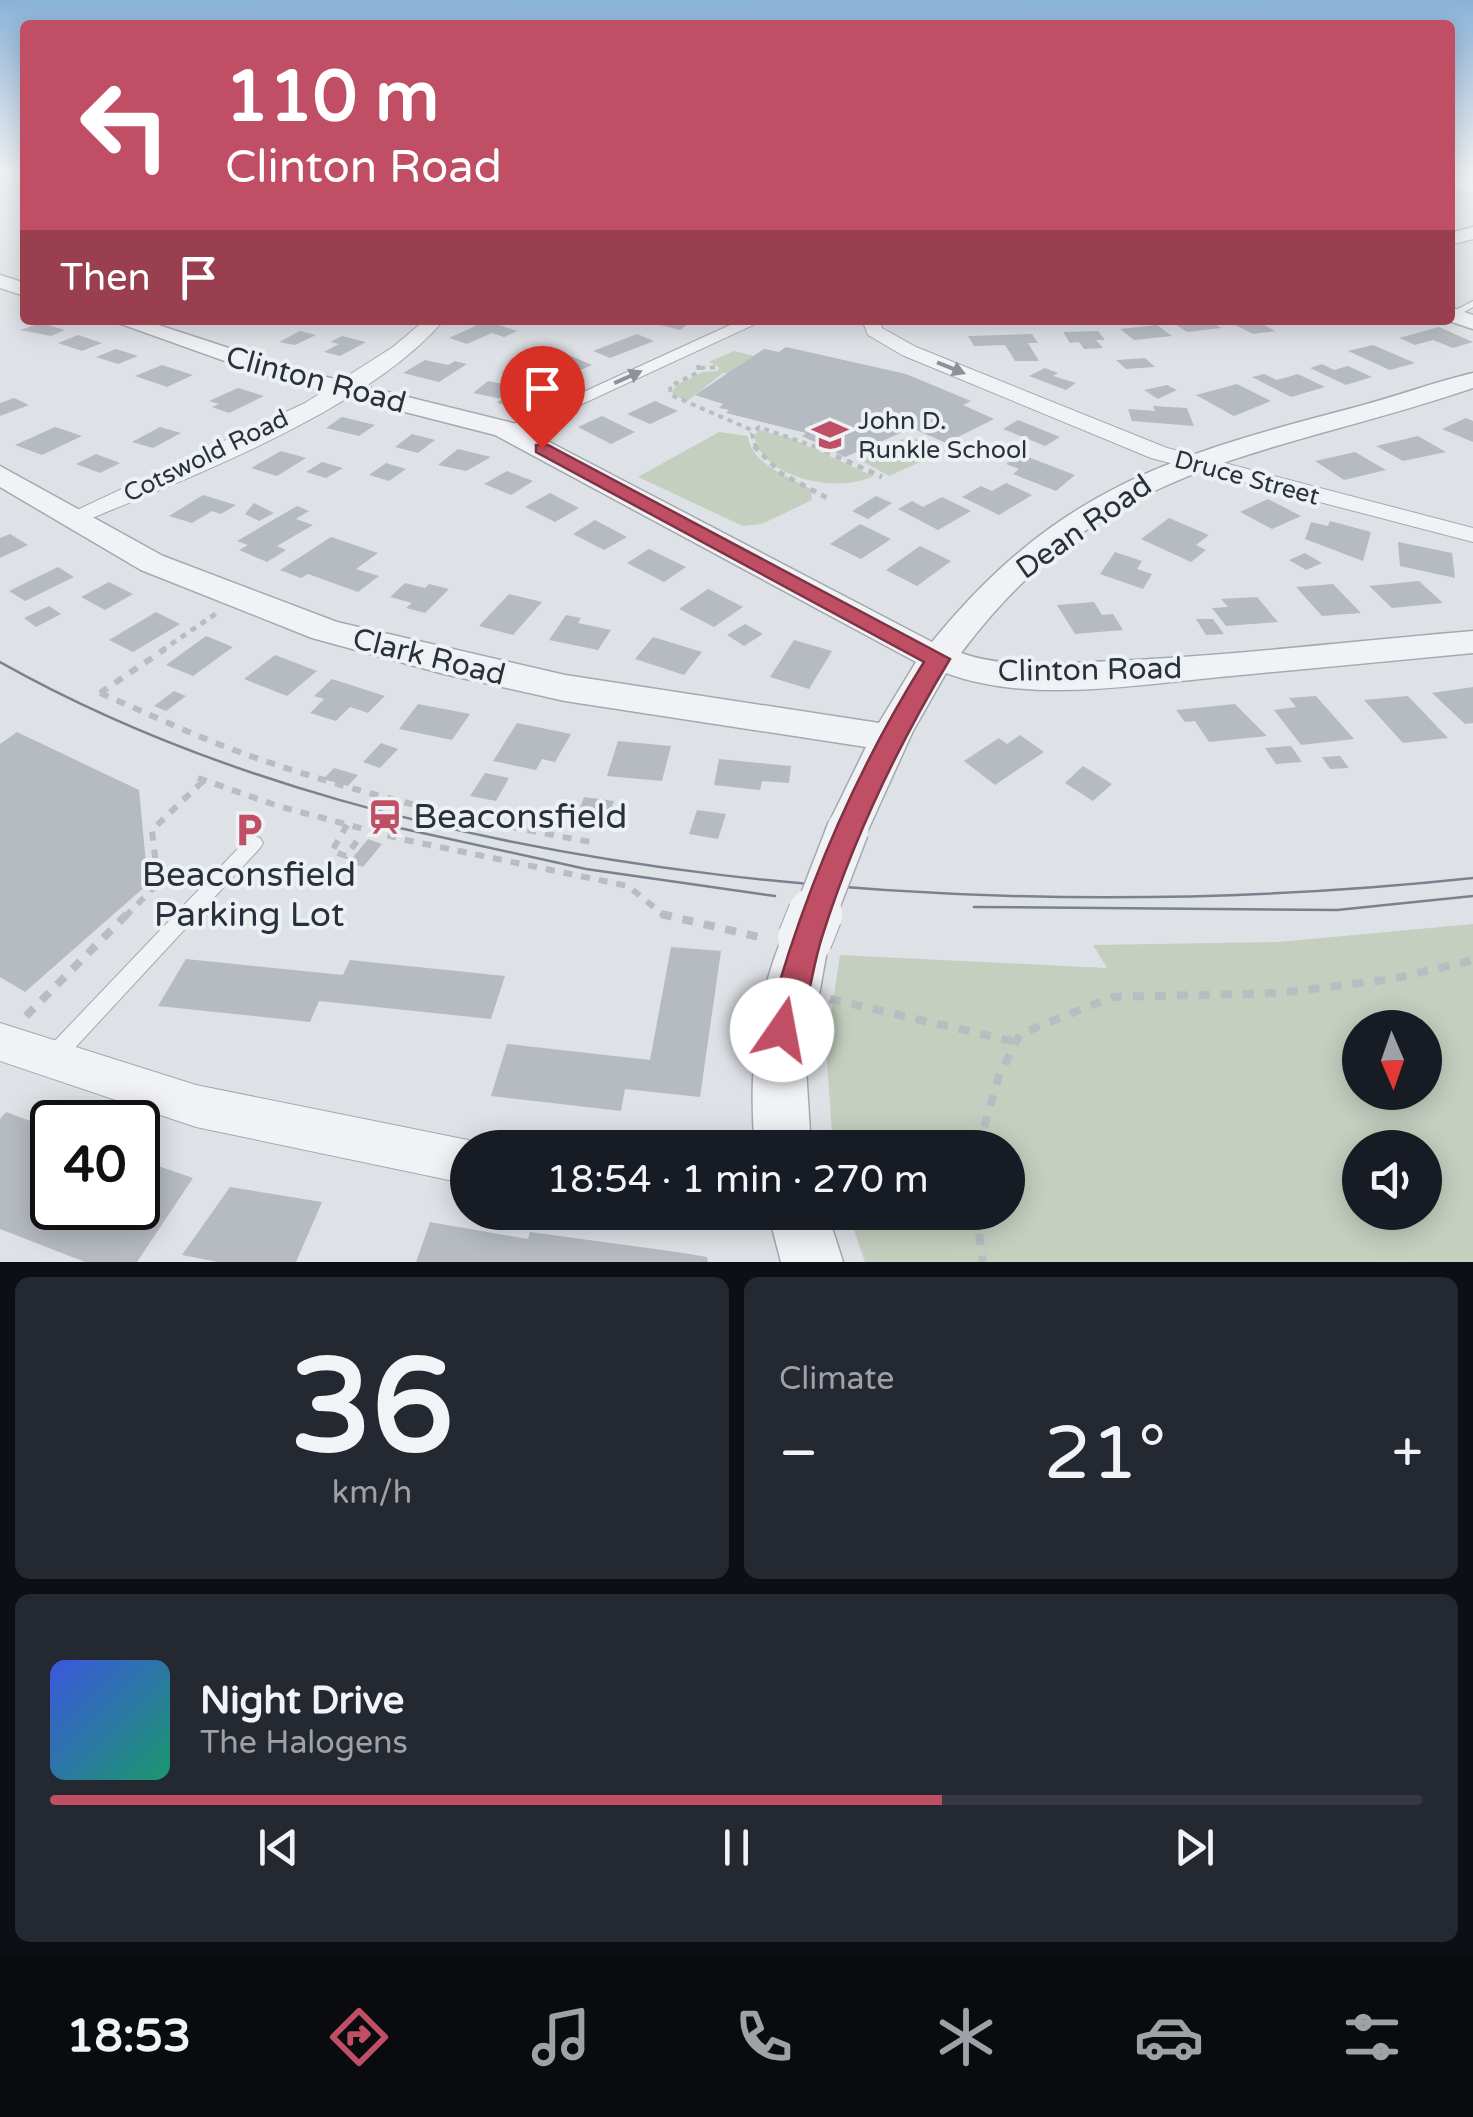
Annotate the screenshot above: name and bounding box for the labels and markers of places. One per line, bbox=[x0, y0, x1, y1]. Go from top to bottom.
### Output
pin bbox=[500, 346, 585, 449]
place label: John D. Runkle School bbox=[858, 406, 1027, 465]
school or university icon: John D. Runkle School bbox=[811, 416, 849, 454]
place label: Beaconsfield bbox=[413, 796, 627, 838]
station icon: Beaconsfield bbox=[366, 798, 404, 836]
parking icon: Beaconsfield Parking Lot bbox=[230, 811, 268, 849]
place label: Beaconsfield Parking Lot bbox=[142, 854, 356, 936]

